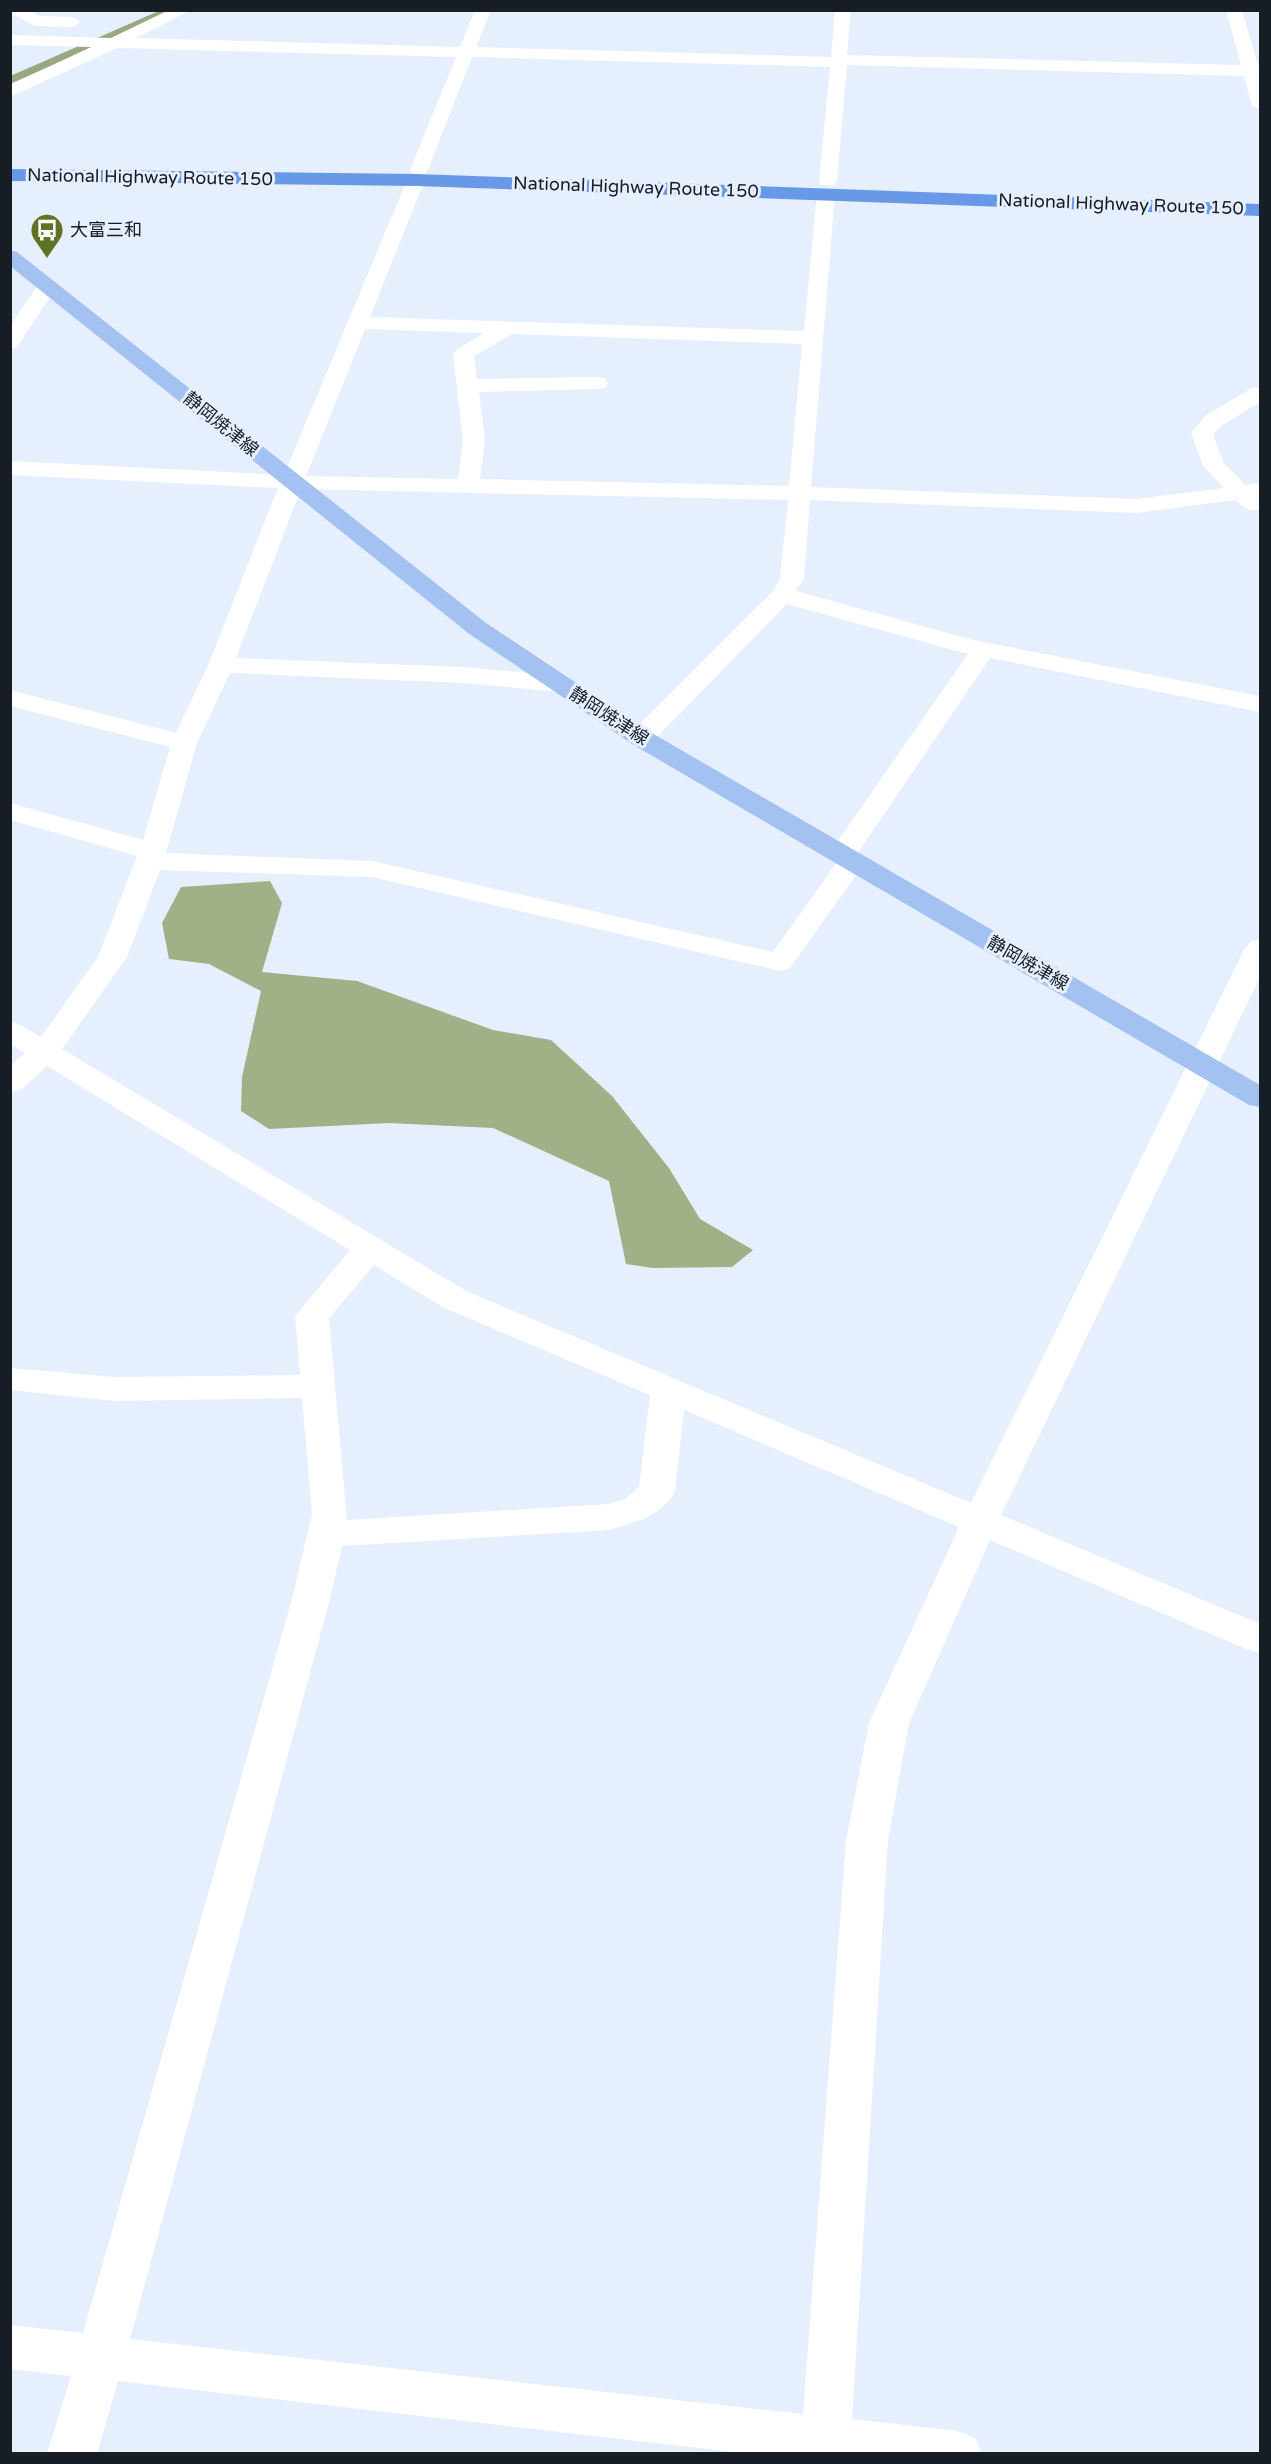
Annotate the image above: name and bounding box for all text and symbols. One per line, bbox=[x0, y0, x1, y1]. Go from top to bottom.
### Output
street label: National Highway Route 150 bbox=[27, 164, 273, 190]
street label: National Highway Route 150 bbox=[513, 172, 759, 202]
street label: National Highway Route 150 bbox=[998, 189, 1244, 219]
bus stop icon: 大富三和 bbox=[29, 212, 65, 259]
place label: 大富三和 bbox=[70, 219, 142, 241]
street label: 静岡焼津線 bbox=[179, 387, 263, 461]
street label: 静岡焼津線 bbox=[565, 682, 653, 750]
street label: 静岡焼津線 bbox=[984, 931, 1072, 995]

